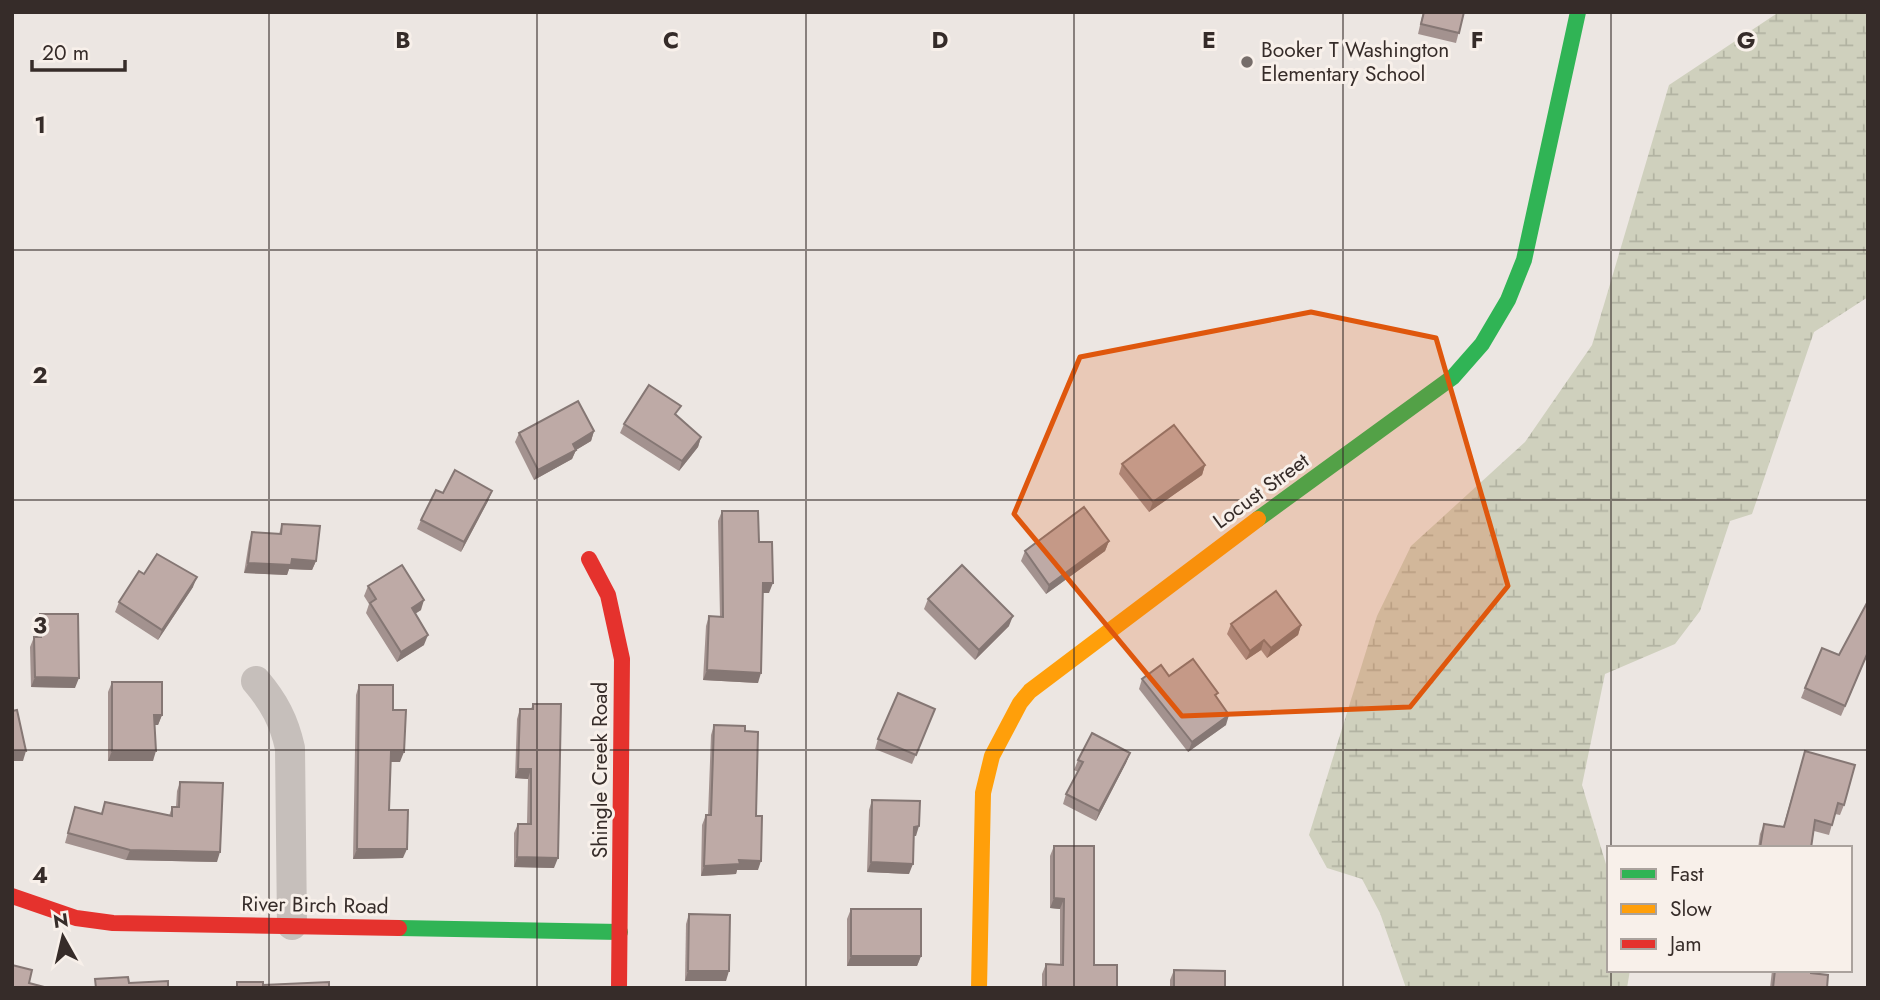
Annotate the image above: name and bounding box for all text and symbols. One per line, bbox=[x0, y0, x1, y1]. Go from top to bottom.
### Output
text: B bbox=[395, 23, 411, 57]
text: C bbox=[663, 23, 679, 57]
text: D bbox=[932, 23, 949, 57]
text: E bbox=[1202, 23, 1216, 57]
text: F bbox=[1471, 23, 1483, 57]
text: G bbox=[1737, 23, 1755, 57]
scale bar bbox=[32, 28, 124, 72]
place label: Booker T Washington Elementary School bbox=[1261, 35, 1449, 89]
text: 20 m bbox=[42, 38, 89, 68]
marker: Booker T Washington Elementary School bbox=[1239, 54, 1255, 70]
text: 1 bbox=[34, 108, 46, 142]
text: 2 bbox=[32, 358, 48, 392]
street label: Locust Street bbox=[1207, 446, 1315, 536]
text: 3 bbox=[33, 608, 47, 642]
street label: Shingle Creek Road bbox=[585, 682, 615, 858]
legend bbox=[1607, 846, 1852, 972]
text: 4 bbox=[32, 858, 48, 892]
text: Fast bbox=[1670, 859, 1703, 889]
street label: River Birch Road bbox=[241, 889, 389, 921]
text: Slow bbox=[1670, 894, 1712, 924]
north arrow bbox=[28, 902, 98, 972]
text: N bbox=[51, 906, 70, 935]
text: Jam bbox=[1667, 929, 1702, 959]

